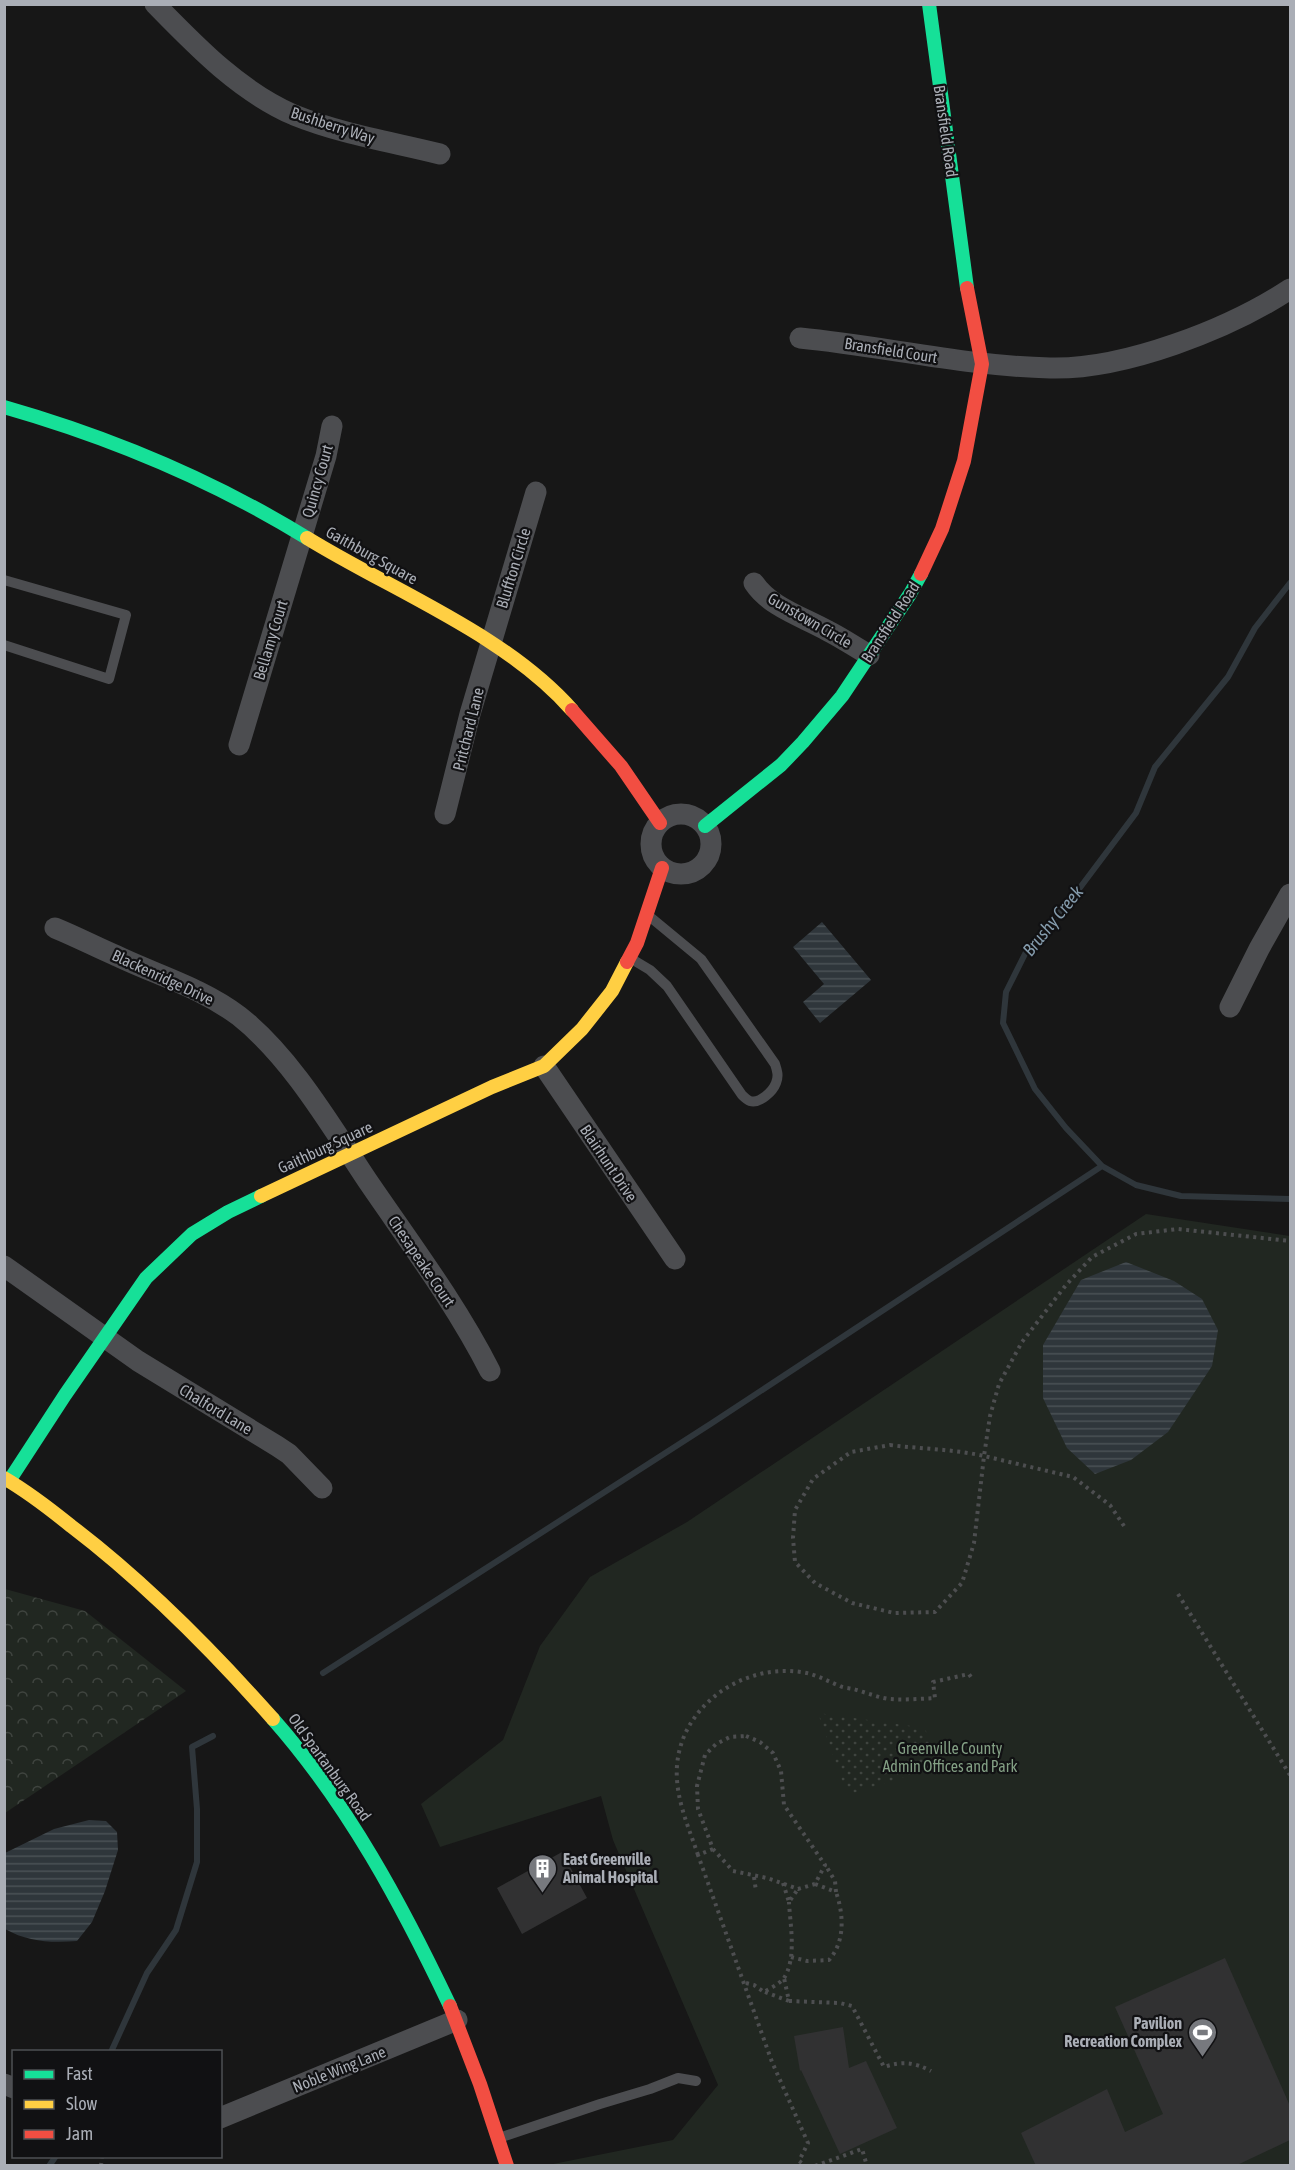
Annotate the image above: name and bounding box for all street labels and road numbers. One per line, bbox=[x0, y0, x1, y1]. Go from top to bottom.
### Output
street label: Bransfield Road bbox=[931, 84, 961, 178]
street label: Bushberry Way bbox=[289, 103, 378, 148]
street label: Bransfield Court bbox=[843, 334, 939, 366]
street label: Quincy Court bbox=[298, 442, 337, 520]
street label: Gaithburg Square bbox=[323, 522, 421, 588]
street label: Bluffton Circle bbox=[492, 526, 534, 610]
street label: Bransfield Road bbox=[857, 578, 923, 666]
street label: Gunstown Circle bbox=[765, 589, 855, 651]
street label: Bellamy Court bbox=[249, 597, 292, 682]
street label: Pritchard Lane bbox=[449, 686, 487, 772]
street label: Blackenridge Drive bbox=[109, 946, 217, 1009]
street label: Gaithburg Square bbox=[275, 1117, 375, 1178]
street label: Blairhunt Drive bbox=[577, 1121, 641, 1205]
street label: Chesapeake Court bbox=[384, 1212, 459, 1311]
street label: Chalford Lane bbox=[176, 1380, 256, 1438]
street label: Old Spartanburg Road bbox=[284, 1710, 375, 1825]
street label: Noble Wing Lane bbox=[290, 2042, 389, 2097]

